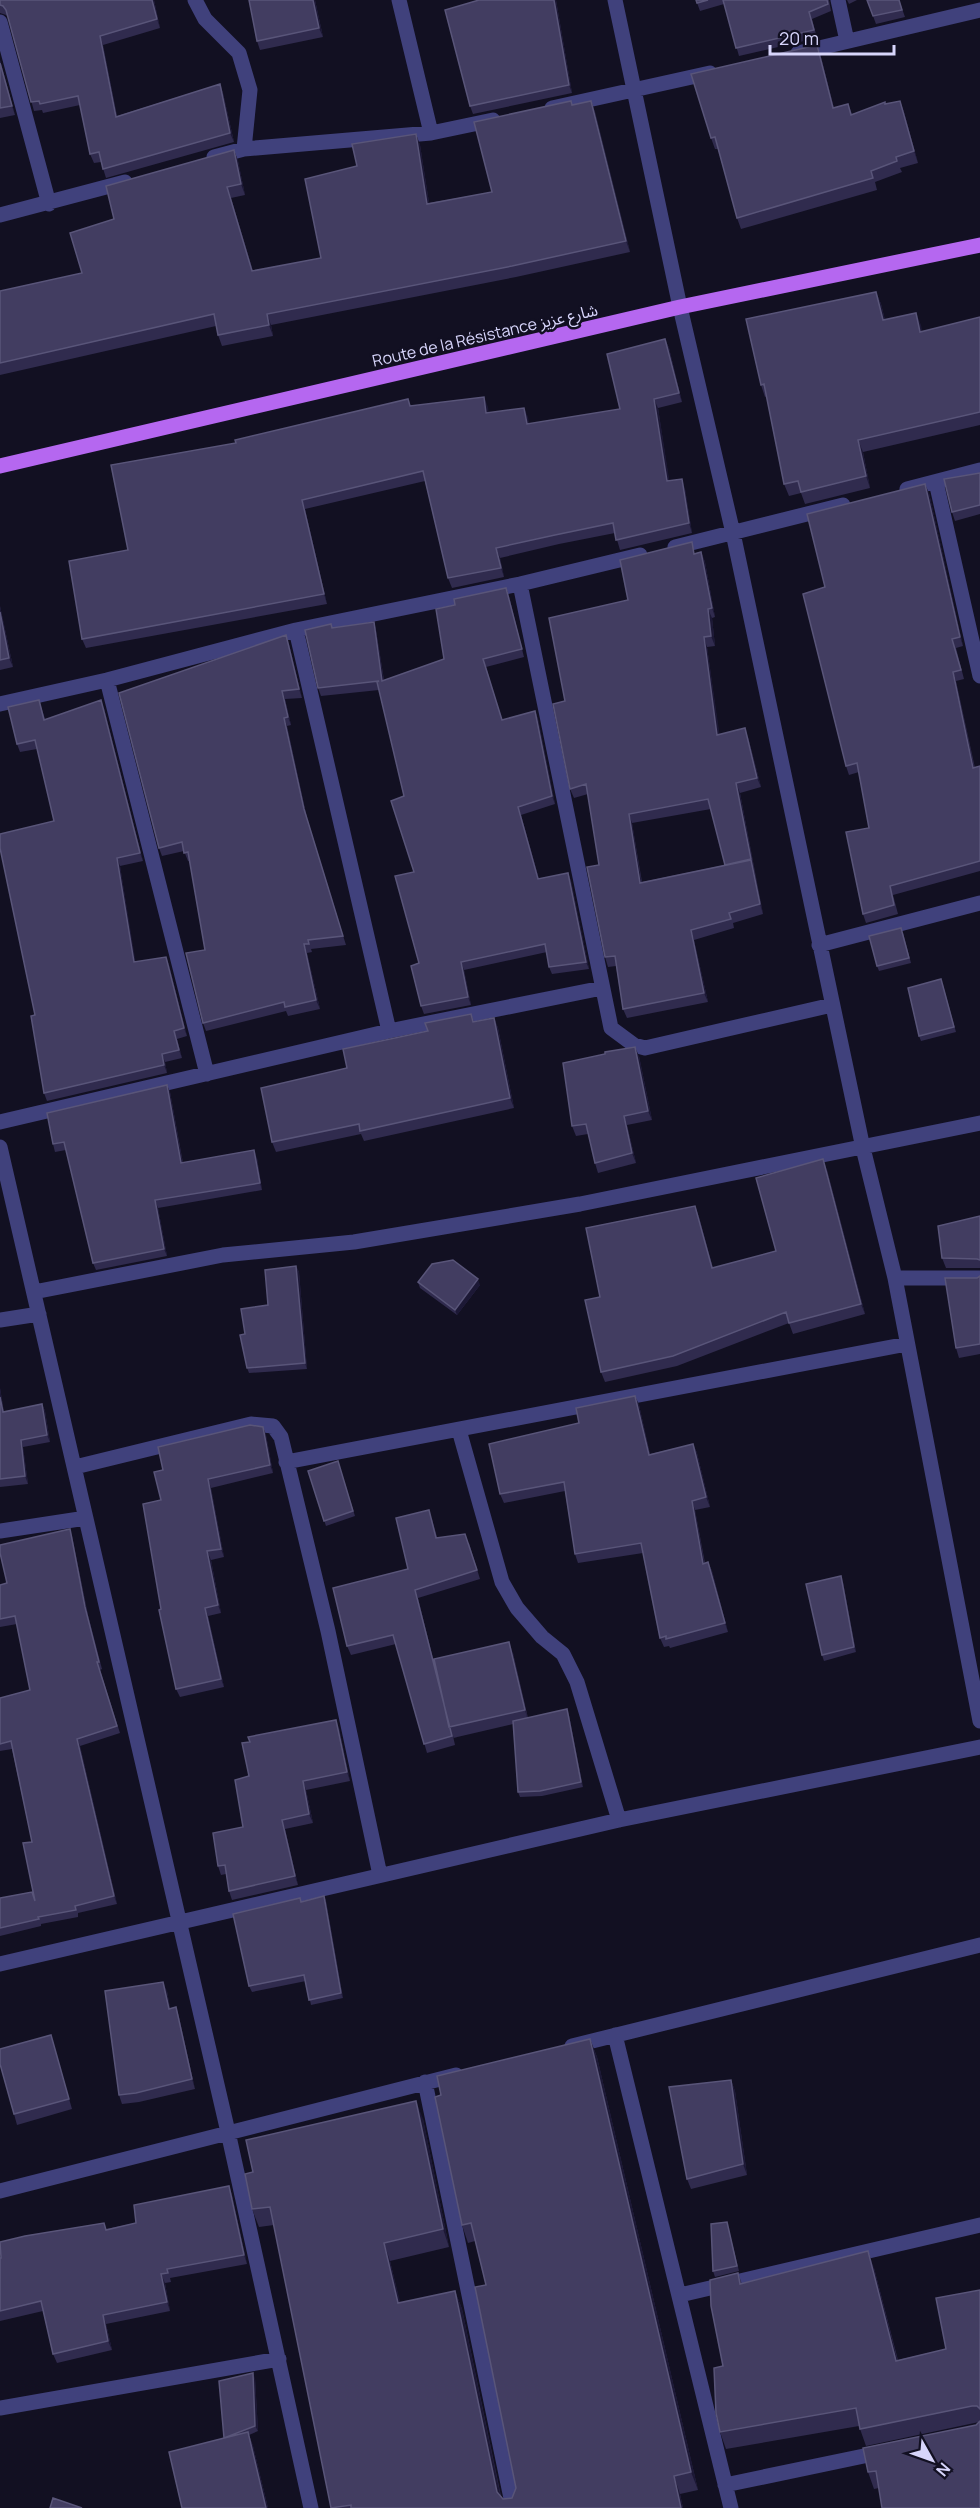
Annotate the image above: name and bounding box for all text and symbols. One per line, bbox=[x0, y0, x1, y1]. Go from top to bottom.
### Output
scale bar bbox=[770, 18, 894, 56]
text: 20 m bbox=[779, 26, 819, 50]
street label: Route de la Résistance شارع عزيز bbox=[370, 298, 600, 374]
north arrow bbox=[902, 2430, 962, 2490]
text: N bbox=[931, 2458, 956, 2481]

